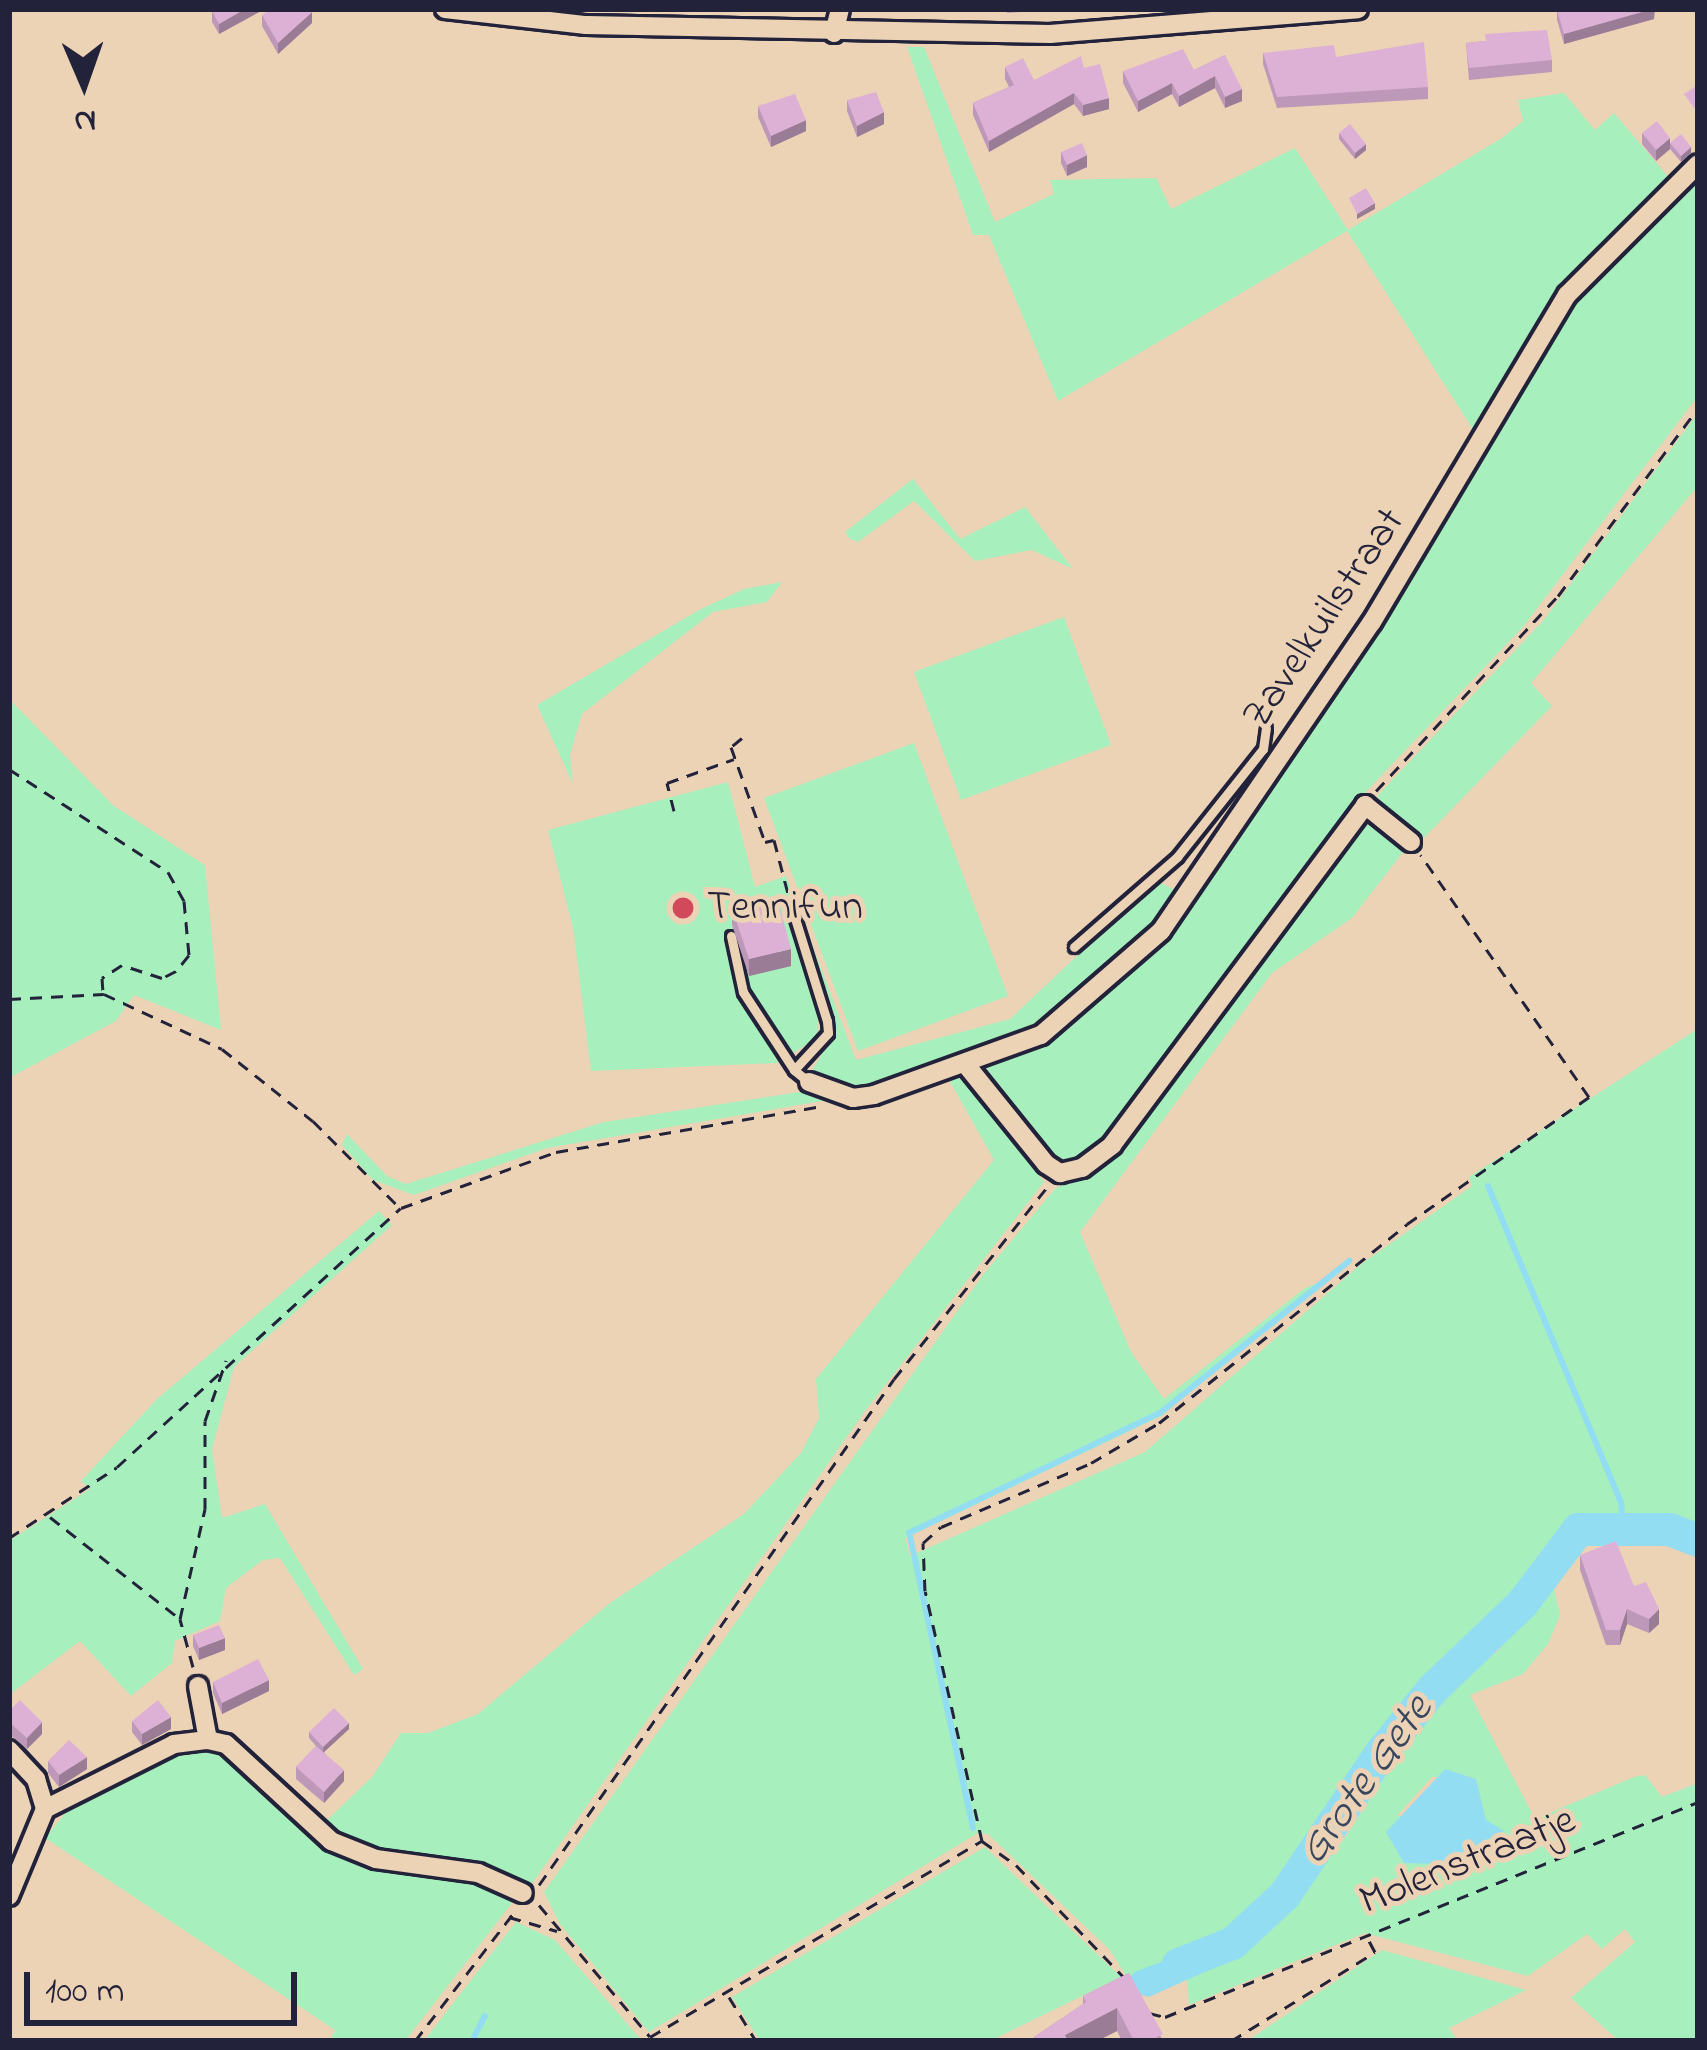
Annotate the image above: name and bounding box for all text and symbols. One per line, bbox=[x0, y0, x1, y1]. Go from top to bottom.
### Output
north arrow bbox=[24, 24, 144, 144]
text: N bbox=[73, 96, 97, 144]
street label: Zavelkuilstraat bbox=[1233, 499, 1417, 739]
place label: Tennifun bbox=[707, 883, 863, 933]
marker: Tennifun bbox=[670, 895, 696, 921]
water label: Grote Gete bbox=[1288, 1686, 1446, 1876]
street label: Molenstraatje bbox=[1353, 1796, 1583, 1928]
scale bar bbox=[30, 1948, 303, 2022]
text: 100 m bbox=[45, 1966, 125, 2019]

